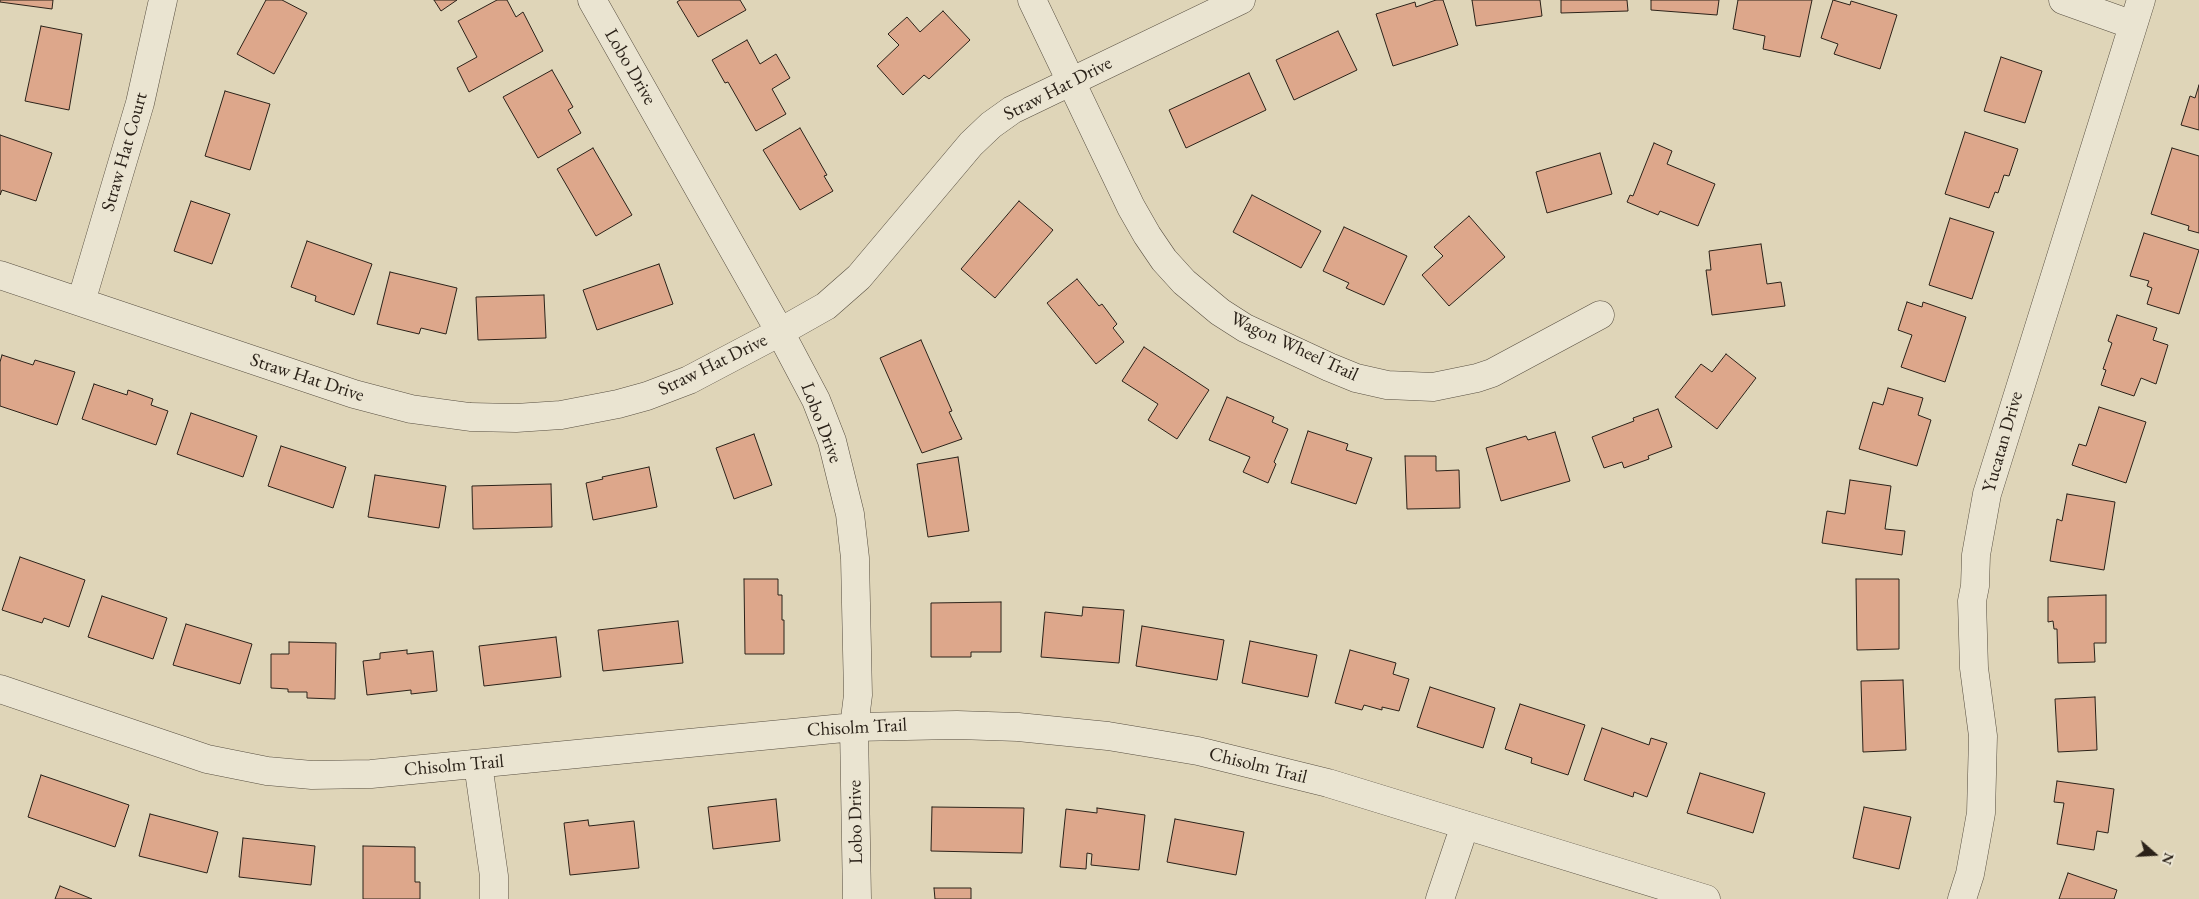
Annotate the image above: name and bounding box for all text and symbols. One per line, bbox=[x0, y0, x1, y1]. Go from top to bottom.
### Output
street label: Lobo Drive bbox=[599, 25, 661, 109]
street label: Straw Hat Drive bbox=[1000, 52, 1116, 126]
street label: Straw Hat Court bbox=[97, 90, 153, 214]
street label: Wagon Wheel Trail bbox=[1226, 307, 1362, 387]
street label: Straw Hat Drive bbox=[655, 329, 771, 401]
street label: Straw Hat Drive bbox=[247, 349, 367, 407]
street label: Lobo Drive bbox=[795, 380, 847, 466]
street label: Yucatan Drive bbox=[1978, 389, 2028, 495]
street label: Chisolm Trail bbox=[806, 714, 908, 742]
street label: Chisolm Trail bbox=[1207, 743, 1309, 789]
street label: Chisolm Trail bbox=[403, 750, 505, 782]
street label: Lobo Drive bbox=[844, 780, 868, 864]
north arrow bbox=[2129, 829, 2179, 879]
text: N bbox=[2158, 851, 2179, 867]

